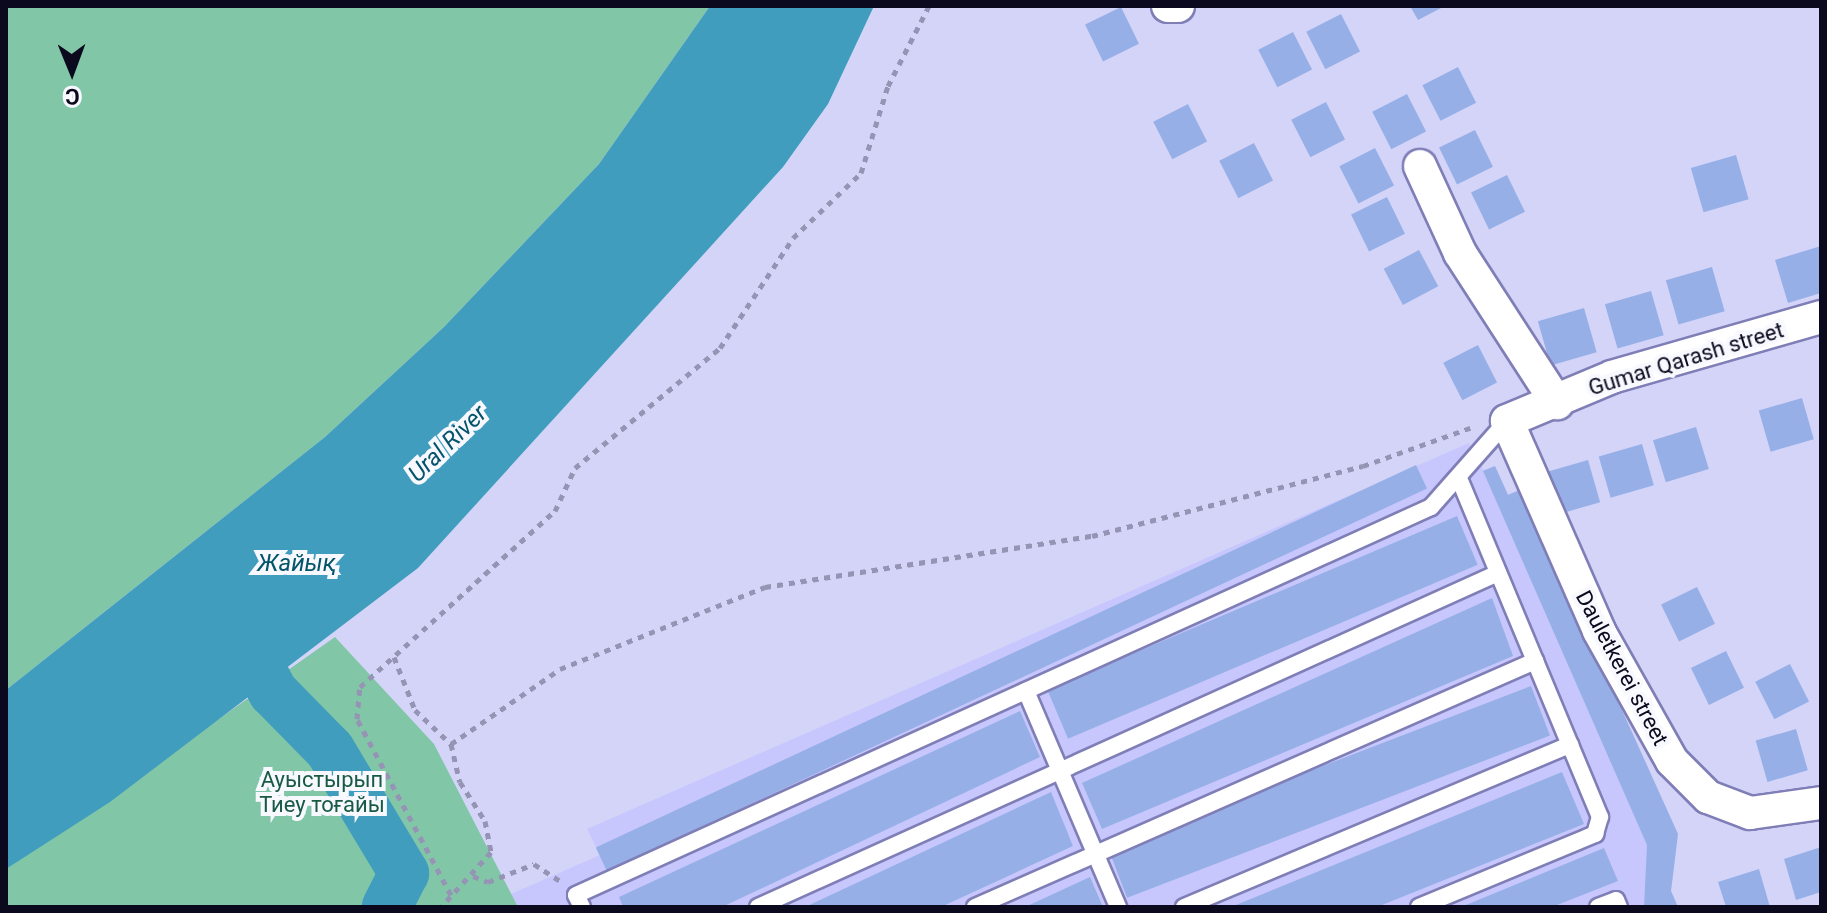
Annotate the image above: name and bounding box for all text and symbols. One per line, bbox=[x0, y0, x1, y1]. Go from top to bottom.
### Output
north arrow bbox=[32, 32, 112, 112]
text: С bbox=[65, 84, 80, 109]
street label: Gumar Qarash street bbox=[1585, 317, 1787, 401]
water label: Ural River bbox=[403, 400, 493, 488]
water label: Жайық bbox=[257, 550, 337, 578]
street label: Dauletkerei street bbox=[1570, 586, 1674, 750]
park label: Ауыстырып Тиеу тоғайы bbox=[259, 766, 385, 818]

